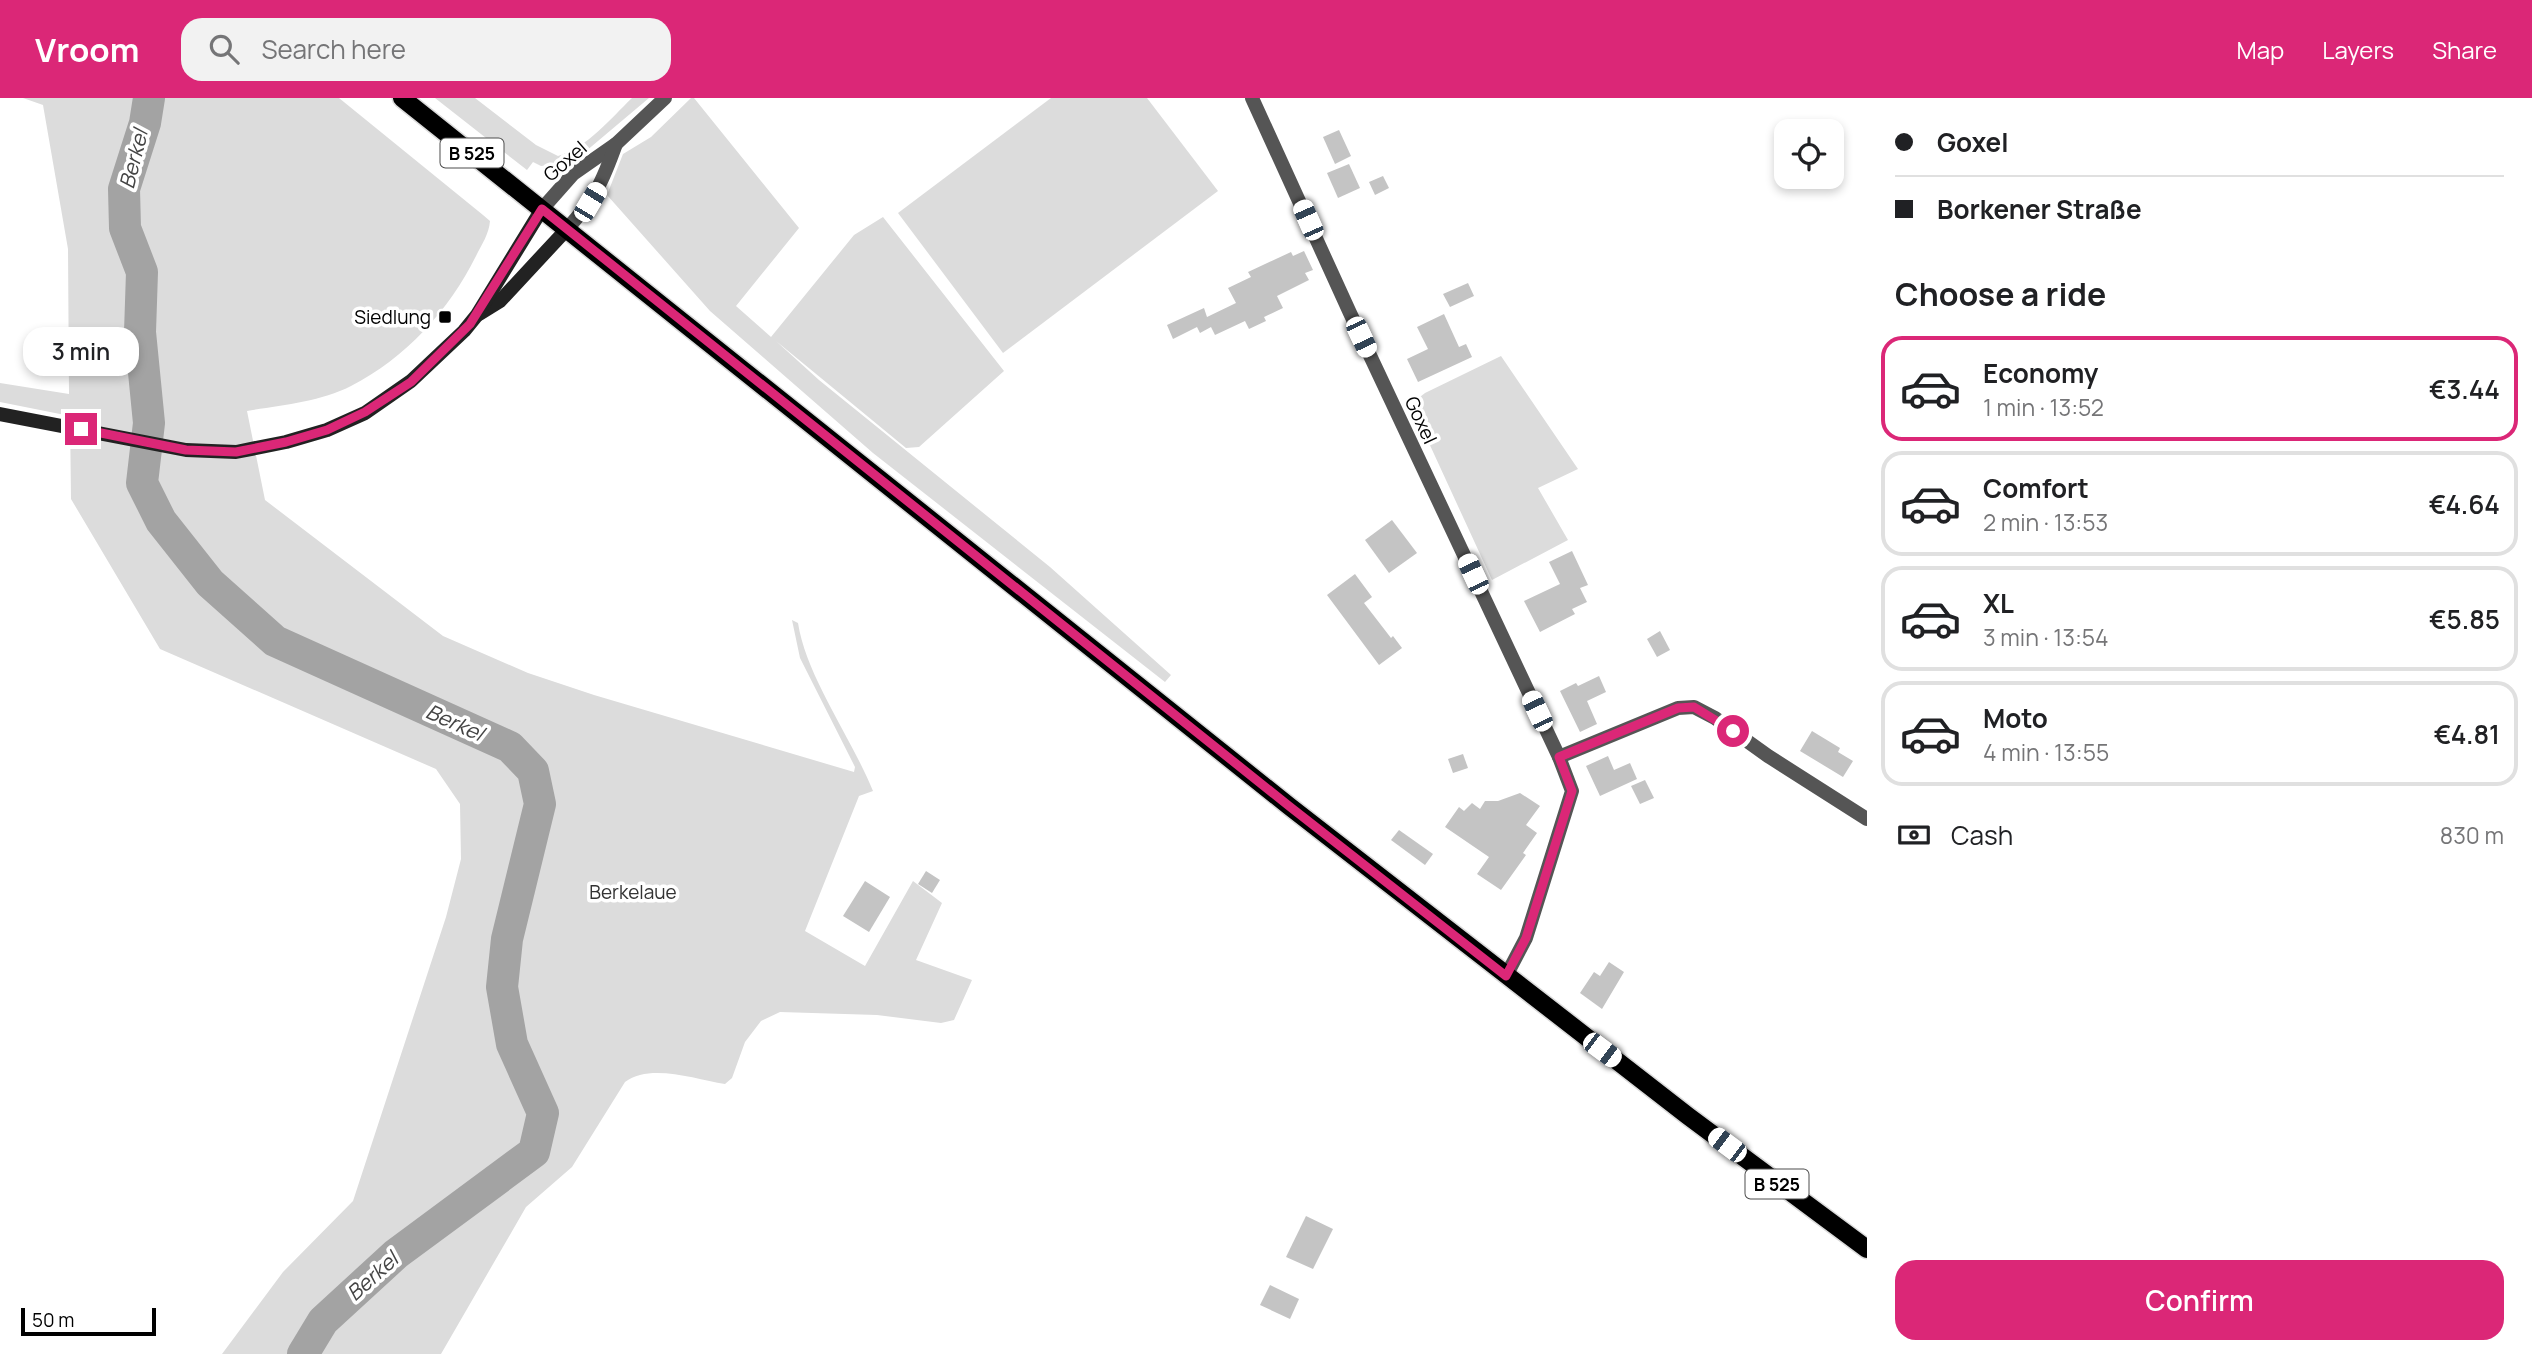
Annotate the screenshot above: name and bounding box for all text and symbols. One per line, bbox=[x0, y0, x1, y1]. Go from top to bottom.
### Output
search box bbox=[181, 18, 671, 81]
text: Vroom bbox=[35, 27, 139, 72]
icon: search bbox=[205, 30, 243, 68]
text: Search here bbox=[261, 31, 406, 67]
text: Map bbox=[2237, 33, 2284, 66]
text: Layers bbox=[2322, 33, 2394, 66]
text: Share bbox=[2432, 33, 2497, 66]
map controls bbox=[1774, 119, 1844, 189]
button: locate bbox=[1774, 119, 1844, 189]
water label: Berkel bbox=[112, 123, 155, 192]
text: Goxel bbox=[1937, 124, 2008, 160]
street label: Goxel bbox=[538, 135, 592, 187]
road number: B 525 bbox=[440, 138, 504, 168]
car bbox=[571, 179, 610, 225]
text: Borkener Straße bbox=[1937, 191, 2142, 227]
car bbox=[1290, 197, 1327, 243]
text: Choose a ride bbox=[1895, 272, 2106, 316]
place label: Siedlung bbox=[354, 304, 431, 330]
marker: Siedlung bbox=[437, 309, 453, 325]
car bbox=[1343, 314, 1380, 360]
callout: 3 min bbox=[23, 328, 139, 376]
text: 3 min bbox=[52, 335, 110, 367]
text: Economy bbox=[1983, 355, 2098, 391]
icon: car bbox=[1899, 357, 1962, 420]
text: €3.44 bbox=[2429, 371, 2500, 407]
text: 1 min · 13:52 bbox=[1983, 391, 2104, 423]
street label: Goxel bbox=[1399, 392, 1443, 448]
route end bbox=[65, 413, 97, 445]
text: Comfort bbox=[1983, 470, 2089, 506]
icon: car bbox=[1899, 472, 1962, 535]
text: €4.64 bbox=[2429, 486, 2500, 522]
text: 2 min · 13:53 bbox=[1983, 506, 2108, 538]
car bbox=[1455, 551, 1492, 597]
text: XL bbox=[1983, 585, 2014, 621]
icon: car bbox=[1899, 587, 1962, 650]
text: €5.85 bbox=[2429, 601, 2500, 637]
text: 3 min · 13:54 bbox=[1983, 621, 2109, 653]
car bbox=[1519, 688, 1556, 734]
water label: Berkel bbox=[422, 697, 491, 748]
text: Moto bbox=[1983, 700, 2048, 736]
icon: car bbox=[1899, 702, 1962, 765]
route start bbox=[1717, 715, 1749, 747]
text: €4.81 bbox=[2434, 716, 2500, 752]
text: 4 min · 13:55 bbox=[1983, 736, 2109, 768]
icon: cash bbox=[1895, 816, 1933, 854]
text: Cash bbox=[1951, 817, 2013, 853]
text: 830 m bbox=[2440, 819, 2504, 851]
park label: Berkelaue bbox=[589, 879, 677, 905]
car bbox=[1579, 1029, 1626, 1071]
car bbox=[1704, 1124, 1751, 1166]
road number: B 525 bbox=[1746, 1170, 1809, 1198]
water label: Berkel bbox=[340, 1243, 406, 1307]
button: Confirm bbox=[1895, 1260, 2504, 1340]
scale bar bbox=[21, 1305, 156, 1337]
text: 50 m bbox=[32, 1307, 74, 1333]

